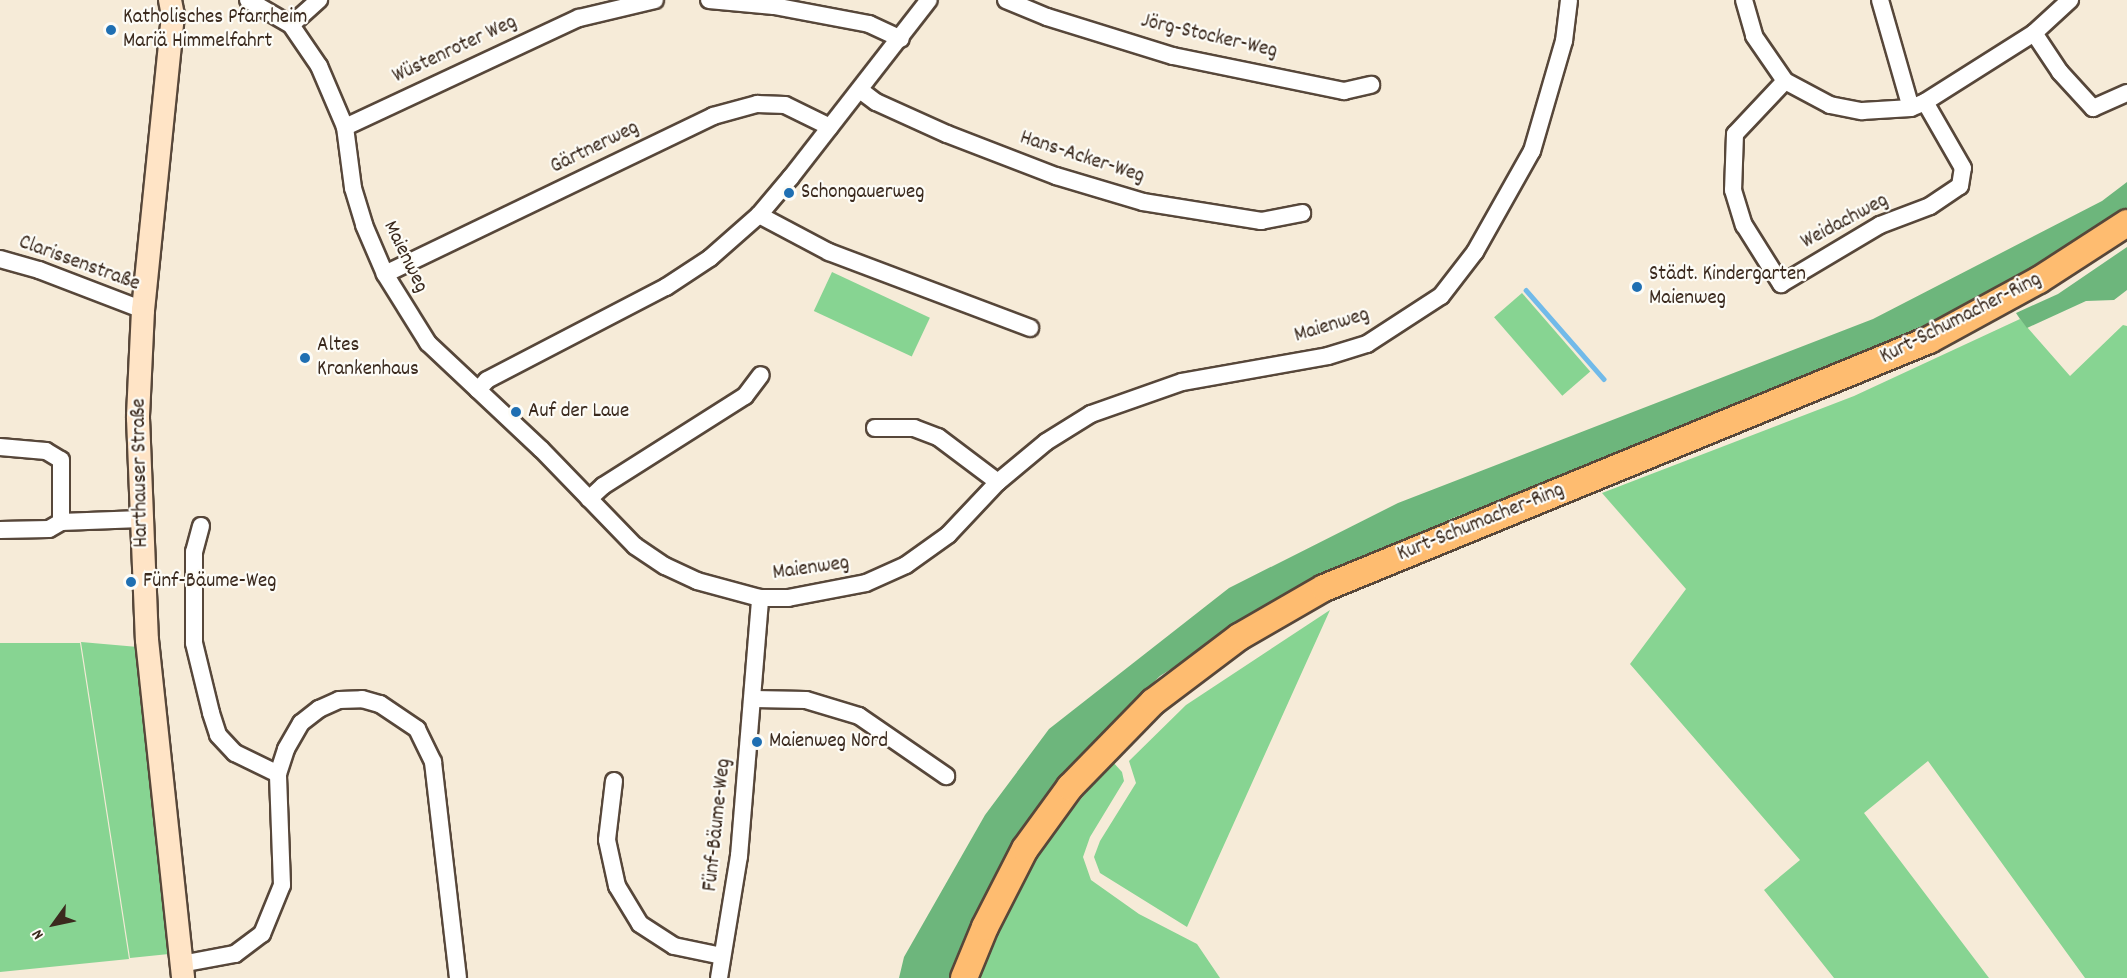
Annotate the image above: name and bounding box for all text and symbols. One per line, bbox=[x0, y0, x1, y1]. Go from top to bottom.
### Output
place label: Katholisches Pfarrheim Mariä Himmelfahrt bbox=[123, 5, 307, 55]
street label: Jörg-Stocker-Weg bbox=[1138, 9, 1280, 65]
street label: Wüstenroter Weg bbox=[389, 10, 521, 90]
marker: Katholisches Pfarrheim Mariä Himmelfahrt bbox=[104, 23, 118, 37]
street label: Gärtnerweg bbox=[547, 116, 643, 180]
street label: Hans-Acker-Weg bbox=[1017, 126, 1147, 190]
place label: Schongauerweg bbox=[801, 180, 924, 206]
marker: Schongauerweg bbox=[782, 186, 796, 200]
street label: Weidachweg bbox=[1797, 189, 1893, 255]
street label: Maienweg bbox=[377, 217, 433, 297]
street label: Clarissenstraße bbox=[15, 230, 143, 298]
place label: Städt. Kindergarten Maienweg bbox=[1649, 262, 1806, 312]
street label: Kurt-Schumacher-Ring bbox=[1876, 268, 2046, 370]
marker: Städt. Kindergarten Maienweg bbox=[1630, 280, 1644, 294]
street label: Maienweg bbox=[1292, 303, 1372, 349]
place label: Altes Krankenhaus bbox=[317, 333, 419, 383]
marker: Altes Krankenhaus bbox=[298, 351, 312, 365]
street label: Harthauser Straße bbox=[127, 398, 155, 548]
place label: Auf der Laue bbox=[528, 399, 629, 425]
marker: Auf der Laue bbox=[509, 405, 523, 419]
street label: Kurt-Schumacher-Ring bbox=[1394, 478, 1568, 568]
street label: Maienweg bbox=[771, 551, 851, 587]
place label: Fünf-Bäume-Weg bbox=[143, 569, 277, 595]
marker: Fünf-Bäume-Weg bbox=[124, 575, 138, 589]
place label: Maienweg Nord bbox=[769, 729, 888, 755]
marker: Maienweg Nord bbox=[750, 735, 764, 749]
street label: Fünf-Bäume-Weg bbox=[698, 757, 738, 893]
north arrow bbox=[24, 894, 84, 954]
text: N bbox=[27, 924, 50, 944]

